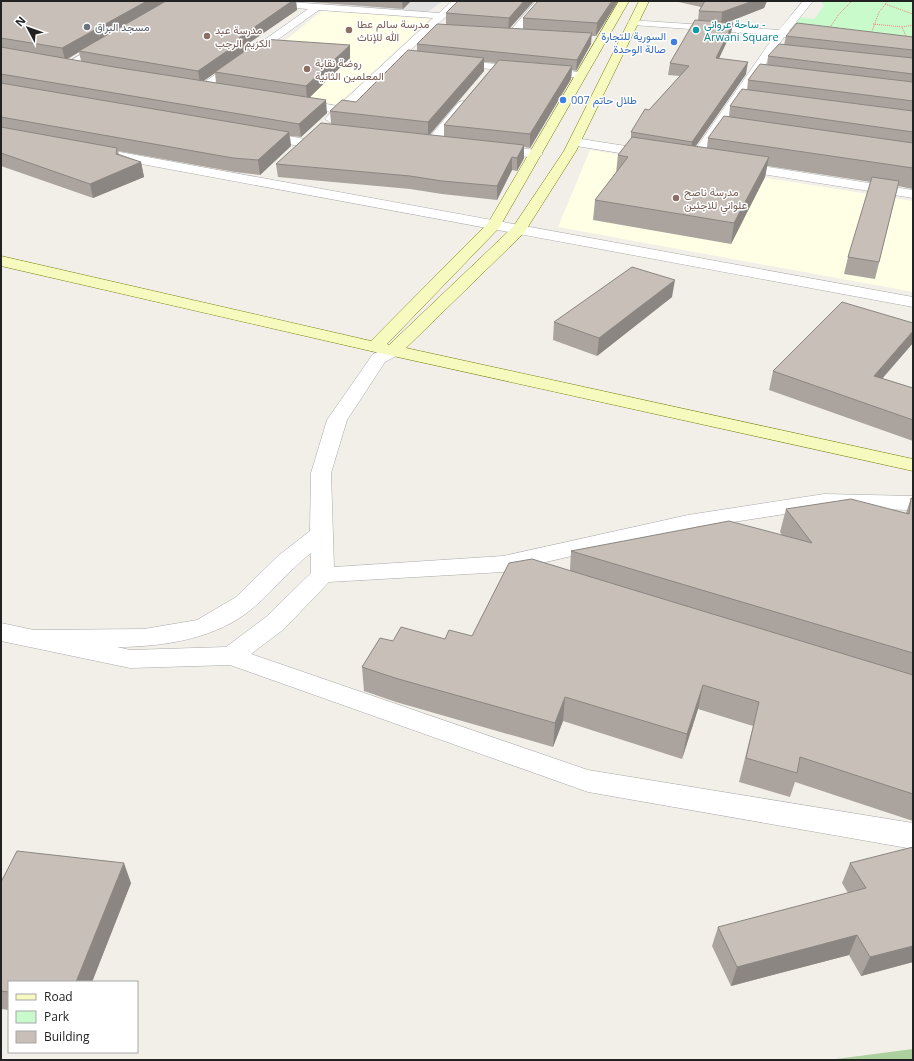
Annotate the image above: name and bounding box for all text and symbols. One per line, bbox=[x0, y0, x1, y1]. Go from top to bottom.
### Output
north arrow bbox=[8, 8, 48, 48]
text: N bbox=[11, 13, 29, 29]
place label: مدرسة سالم عطا الله للإناث bbox=[357, 16, 430, 44]
place label: ساحة عرواني - Arwani Square bbox=[704, 16, 779, 44]
place label: مسجد البراق bbox=[95, 19, 150, 34]
marker: مسجد البراق bbox=[82, 22, 92, 32]
place label: مدرسة عبد الكريم الرجب bbox=[215, 22, 271, 51]
marker: مدرسة سالم عطا الله للإناث bbox=[344, 25, 354, 35]
marker: ساحة عرواني - Arwani Square bbox=[691, 25, 701, 35]
place label: السورية للتجارة صالة الوحدة bbox=[601, 28, 666, 56]
marker: مدرسة عبد الكريم الرجب bbox=[202, 31, 212, 41]
marker: السورية للتجارة صالة الوحدة bbox=[669, 37, 679, 47]
place label: روضة نقابة المعلمين الثانية bbox=[315, 55, 384, 83]
marker: روضة نقابة المعلمين الثانية bbox=[302, 64, 312, 74]
place label: طلال حاتم 007 bbox=[571, 92, 637, 108]
marker: طلال حاتم 007 bbox=[558, 95, 568, 105]
place label: مدرسة ناصح علواني للاجئين bbox=[684, 184, 747, 215]
marker: مدرسة ناصح علواني للاجئين bbox=[671, 193, 681, 203]
legend bbox=[8, 981, 138, 1053]
text: Road bbox=[44, 988, 73, 1005]
text: Park bbox=[44, 1008, 70, 1025]
text: Building bbox=[44, 1028, 90, 1045]

